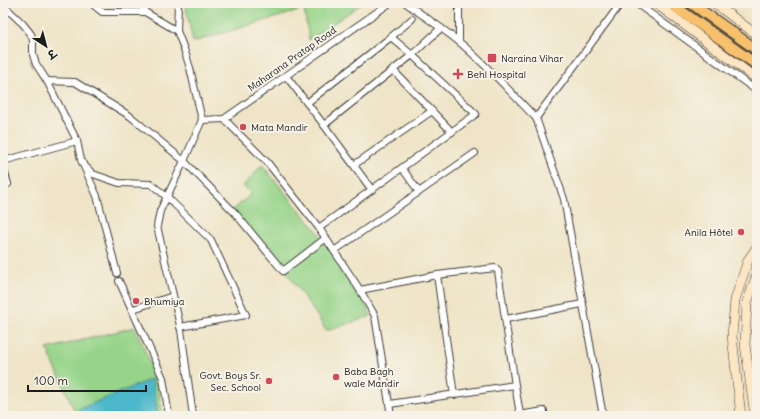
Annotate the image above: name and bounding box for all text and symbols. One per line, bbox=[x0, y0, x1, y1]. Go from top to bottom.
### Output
street label: Maharana Pratap Road bbox=[245, 23, 339, 94]
north arrow bbox=[26, 26, 66, 66]
text: उ bbox=[43, 46, 60, 63]
marker: Naraina Vihar bbox=[486, 52, 498, 64]
place label: Naraina Vihar bbox=[501, 52, 563, 65]
marker: Behl Hospital bbox=[452, 68, 464, 80]
place label: Behl Hospital bbox=[467, 68, 526, 81]
place label: Mata Mandir bbox=[251, 121, 308, 134]
marker: Mata Mandir bbox=[238, 122, 248, 132]
place label: Anila Hôtel bbox=[685, 226, 733, 239]
marker: Anila Hôtel bbox=[736, 227, 746, 237]
place label: Bhumiya bbox=[144, 295, 185, 308]
marker: Bhumiya bbox=[131, 296, 141, 306]
place label: Baba Bagh wale Mandir bbox=[344, 365, 399, 390]
scale bar bbox=[28, 367, 146, 393]
place label: Govt. Boys Sr. Sec. School bbox=[200, 369, 261, 394]
marker: Baba Bagh wale Mandir bbox=[331, 372, 341, 382]
text: 100 m bbox=[34, 373, 68, 388]
marker: Govt. Boys Sr. Sec. School bbox=[264, 376, 274, 386]

